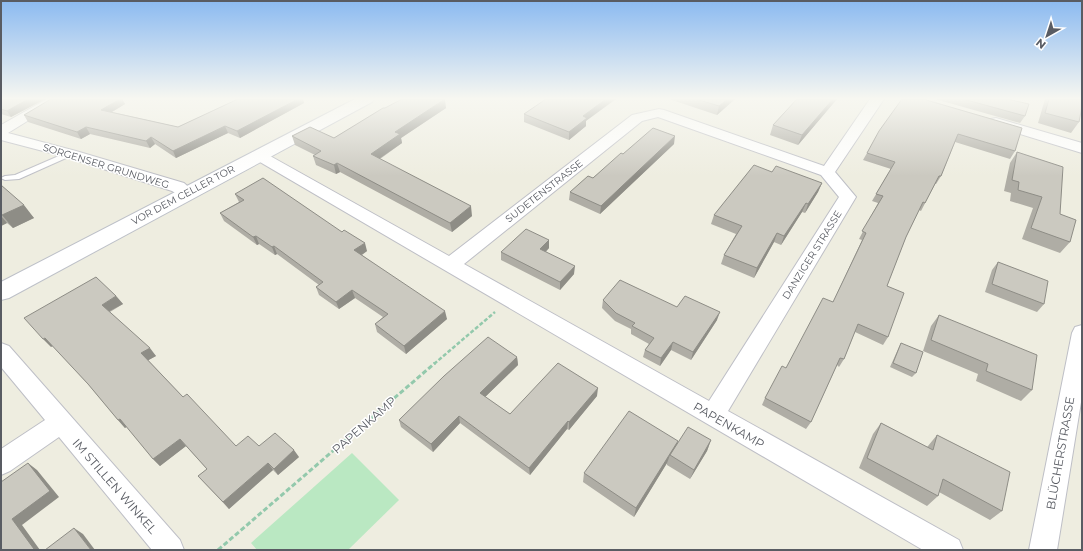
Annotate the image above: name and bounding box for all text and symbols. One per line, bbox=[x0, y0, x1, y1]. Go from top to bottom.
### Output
north arrow bbox=[1027, 16, 1067, 56]
text: N bbox=[1033, 36, 1049, 52]
street label: SORGENSER GRUNDWEG bbox=[41, 141, 171, 191]
street label: SUDETENSTRASSE bbox=[503, 157, 586, 225]
street label: VOR DEM CELLER TOR bbox=[129, 162, 237, 228]
street label: DANZIGER STRASSE bbox=[779, 208, 845, 302]
street label: PAPENKAMP bbox=[329, 393, 399, 457]
street label: BLÜCHERSTRASSE bbox=[1043, 395, 1077, 511]
street label: PAPENKAMP bbox=[691, 399, 767, 451]
street label: IM STILLEN WINKEL bbox=[70, 435, 160, 537]

